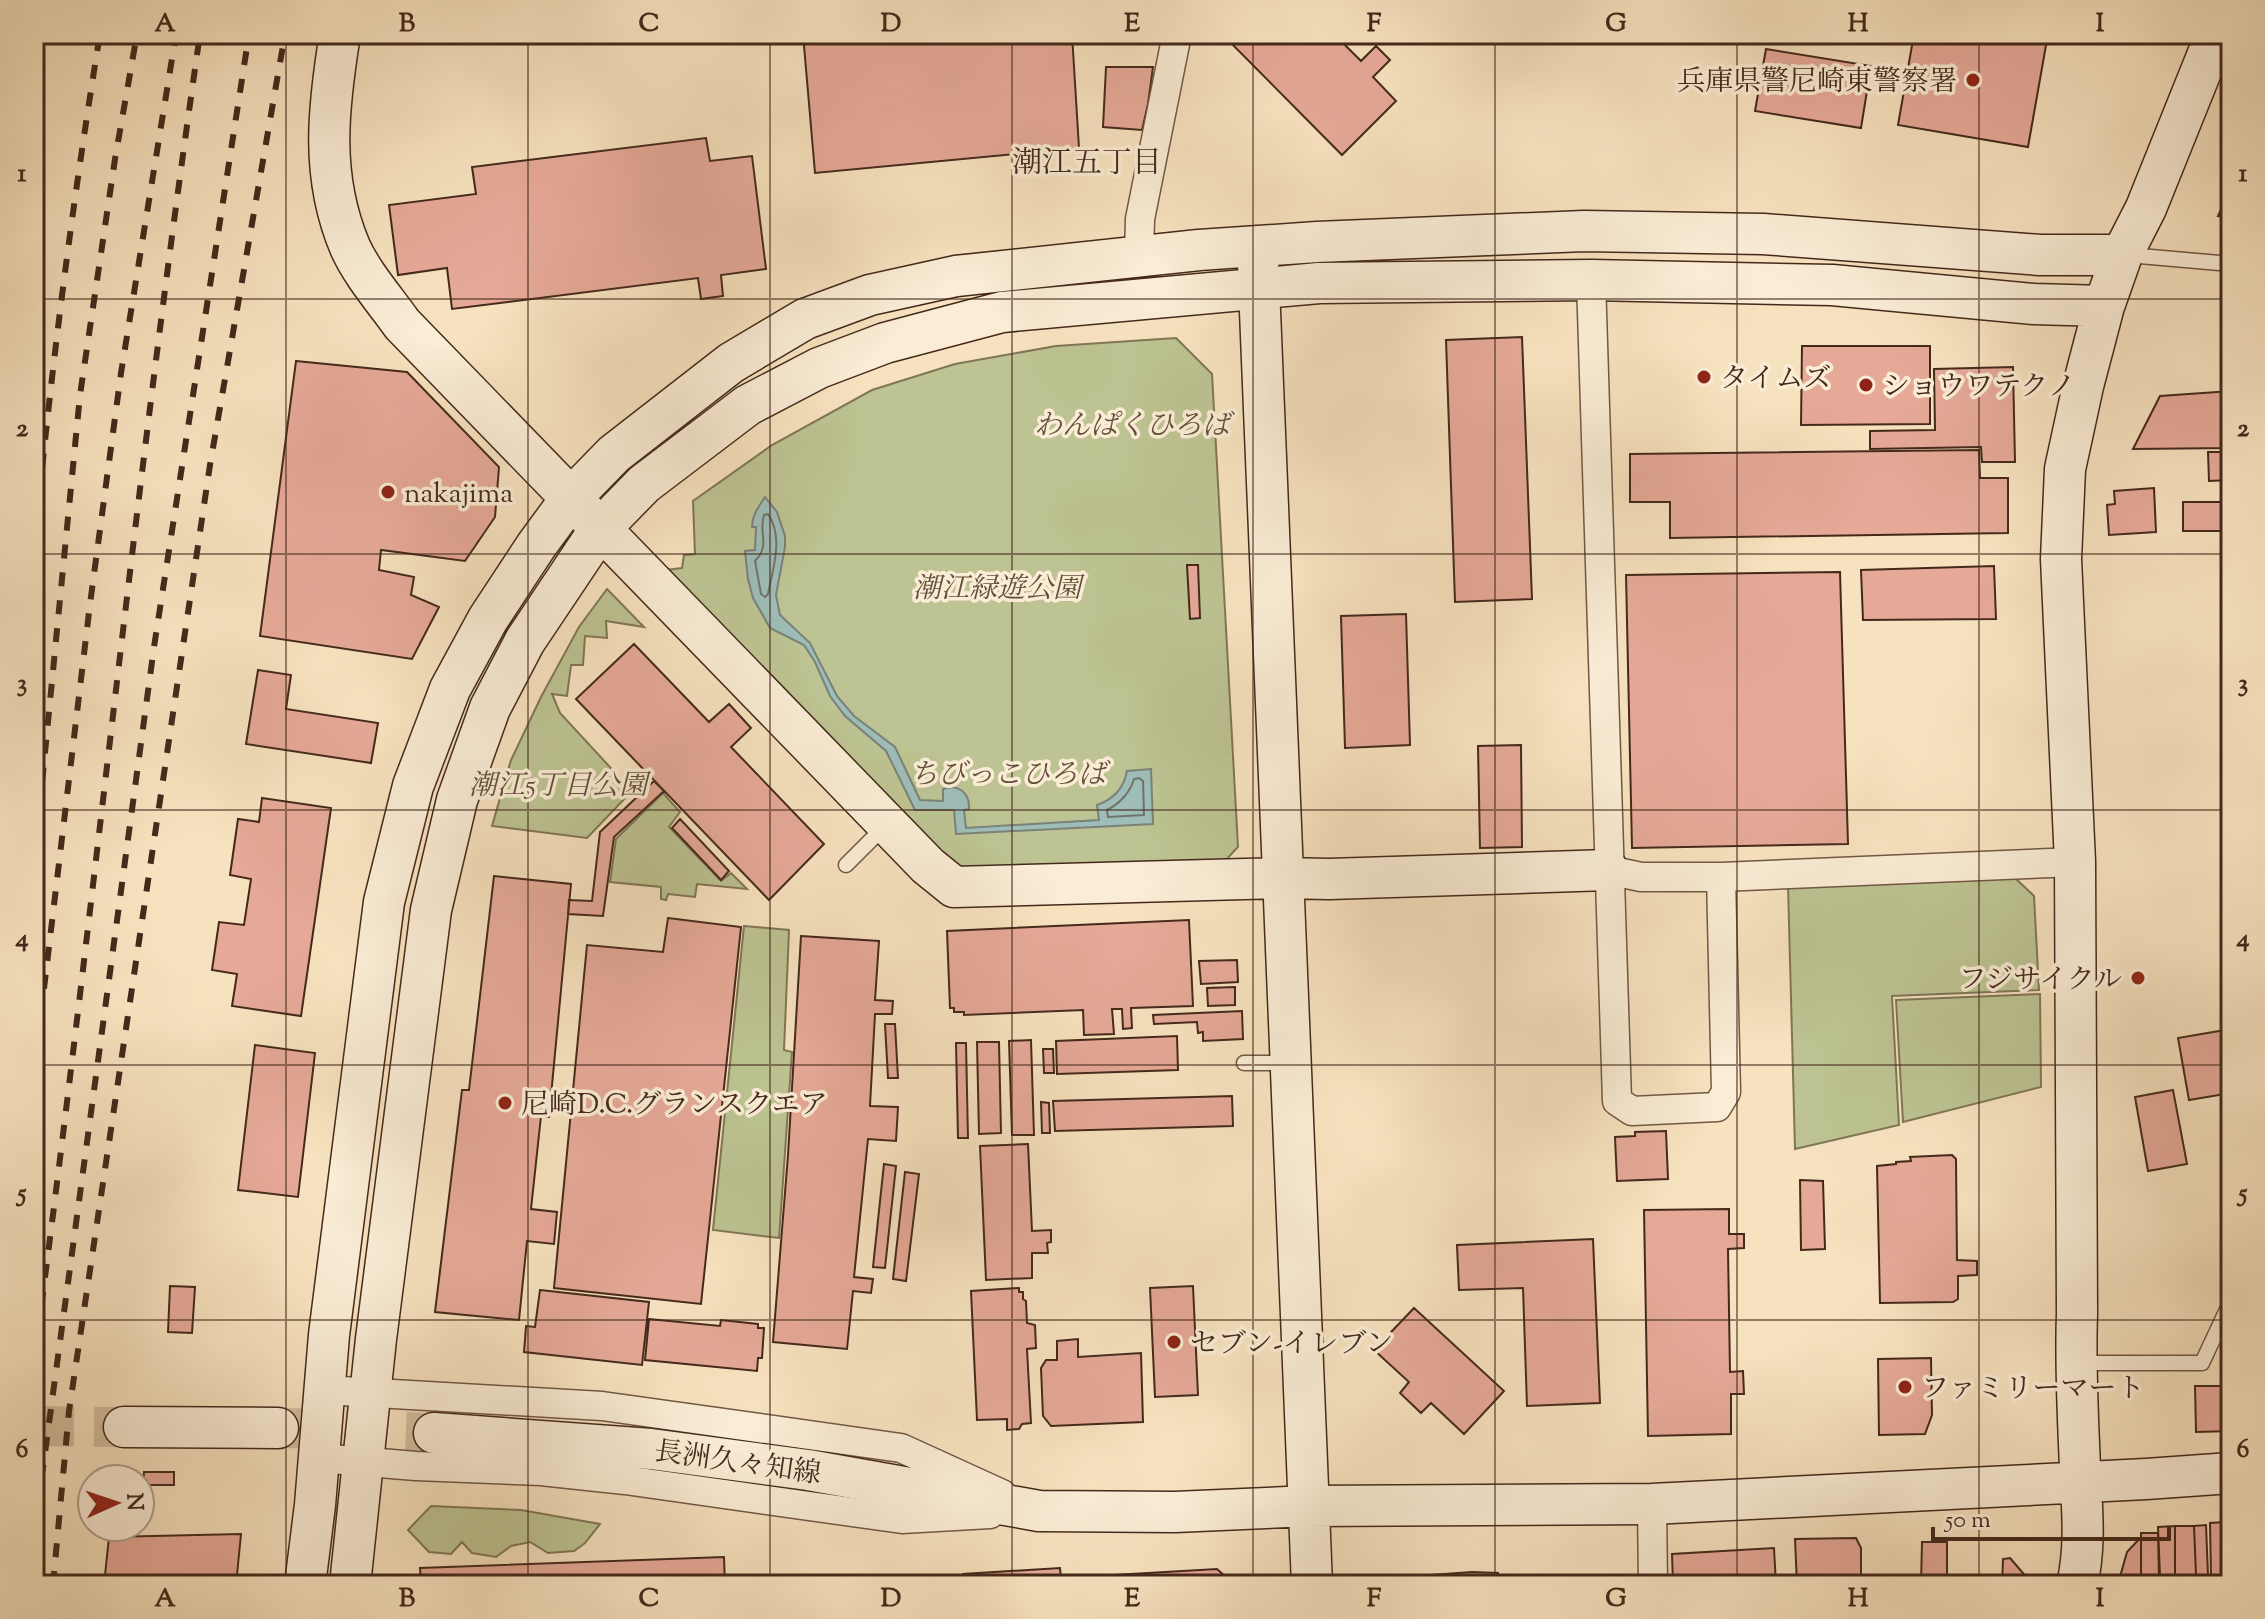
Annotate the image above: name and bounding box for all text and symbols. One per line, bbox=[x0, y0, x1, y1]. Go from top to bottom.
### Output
text: A bbox=[154, 6, 176, 43]
text: B bbox=[399, 6, 416, 43]
text: C bbox=[639, 6, 659, 43]
text: D bbox=[881, 6, 901, 43]
text: E bbox=[1124, 6, 1140, 43]
text: F bbox=[1367, 6, 1382, 43]
text: G bbox=[1605, 6, 1627, 43]
text: H bbox=[1848, 6, 1869, 43]
text: I bbox=[2096, 6, 2105, 43]
place label: 兵庫県警尼崎東警察署 bbox=[1677, 63, 1957, 103]
marker: 兵庫県警尼崎東警察署 bbox=[1964, 71, 1982, 89]
district label: 潮江五丁目 bbox=[1012, 143, 1162, 186]
text: 1 bbox=[18, 156, 27, 193]
text: 1 bbox=[2239, 156, 2248, 193]
place label: タイムズ bbox=[1720, 360, 1831, 400]
marker: タイムズ bbox=[1695, 368, 1713, 386]
place label: ショウワテクノ bbox=[1882, 368, 2076, 408]
marker: ショウワテクノ bbox=[1857, 376, 1875, 394]
park label: わんぱくひろば bbox=[1034, 407, 1235, 447]
text: 2 bbox=[16, 411, 29, 448]
text: 2 bbox=[2237, 411, 2250, 448]
place label: nakajima bbox=[404, 475, 513, 515]
marker: nakajima bbox=[379, 483, 397, 501]
park label: 潮江緑遊公園 bbox=[913, 570, 1085, 610]
text: 3 bbox=[17, 666, 27, 703]
text: 3 bbox=[2238, 666, 2248, 703]
park label: ちびっこひろば bbox=[910, 756, 1111, 796]
park label: 潮江5丁目公園 bbox=[469, 767, 651, 807]
text: 4 bbox=[14, 921, 29, 958]
text: 4 bbox=[2235, 921, 2250, 958]
place label: フジサイクル bbox=[1958, 961, 2122, 1001]
marker: フジサイクル bbox=[2129, 969, 2147, 987]
place label: 尼崎D.C.グランスクエア bbox=[521, 1086, 828, 1126]
marker: 尼崎D.C.グランスクエア bbox=[496, 1094, 514, 1112]
text: 5 bbox=[16, 1176, 27, 1213]
text: 5 bbox=[2237, 1176, 2248, 1213]
place label: セブン-イレブン bbox=[1190, 1325, 1393, 1365]
marker: セブン-イレブン bbox=[1165, 1333, 1183, 1351]
place label: ファミリーマート bbox=[1921, 1370, 2144, 1410]
marker: ファミリーマート bbox=[1896, 1378, 1914, 1396]
text: 6 bbox=[16, 1432, 29, 1469]
street label: 長洲久々知線 bbox=[652, 1432, 824, 1495]
text: 6 bbox=[2237, 1432, 2250, 1469]
north arrow bbox=[76, 1463, 156, 1543]
scale bar bbox=[1933, 1491, 2169, 1541]
text: N bbox=[117, 1493, 149, 1512]
text: 50 m bbox=[1943, 1504, 1991, 1538]
text: A bbox=[154, 1581, 176, 1618]
text: B bbox=[399, 1581, 416, 1618]
text: C bbox=[639, 1581, 659, 1618]
text: D bbox=[881, 1581, 901, 1618]
text: E bbox=[1124, 1581, 1140, 1618]
text: F bbox=[1367, 1581, 1382, 1618]
text: G bbox=[1605, 1581, 1627, 1618]
text: H bbox=[1848, 1581, 1869, 1618]
text: I bbox=[2096, 1581, 2105, 1618]

